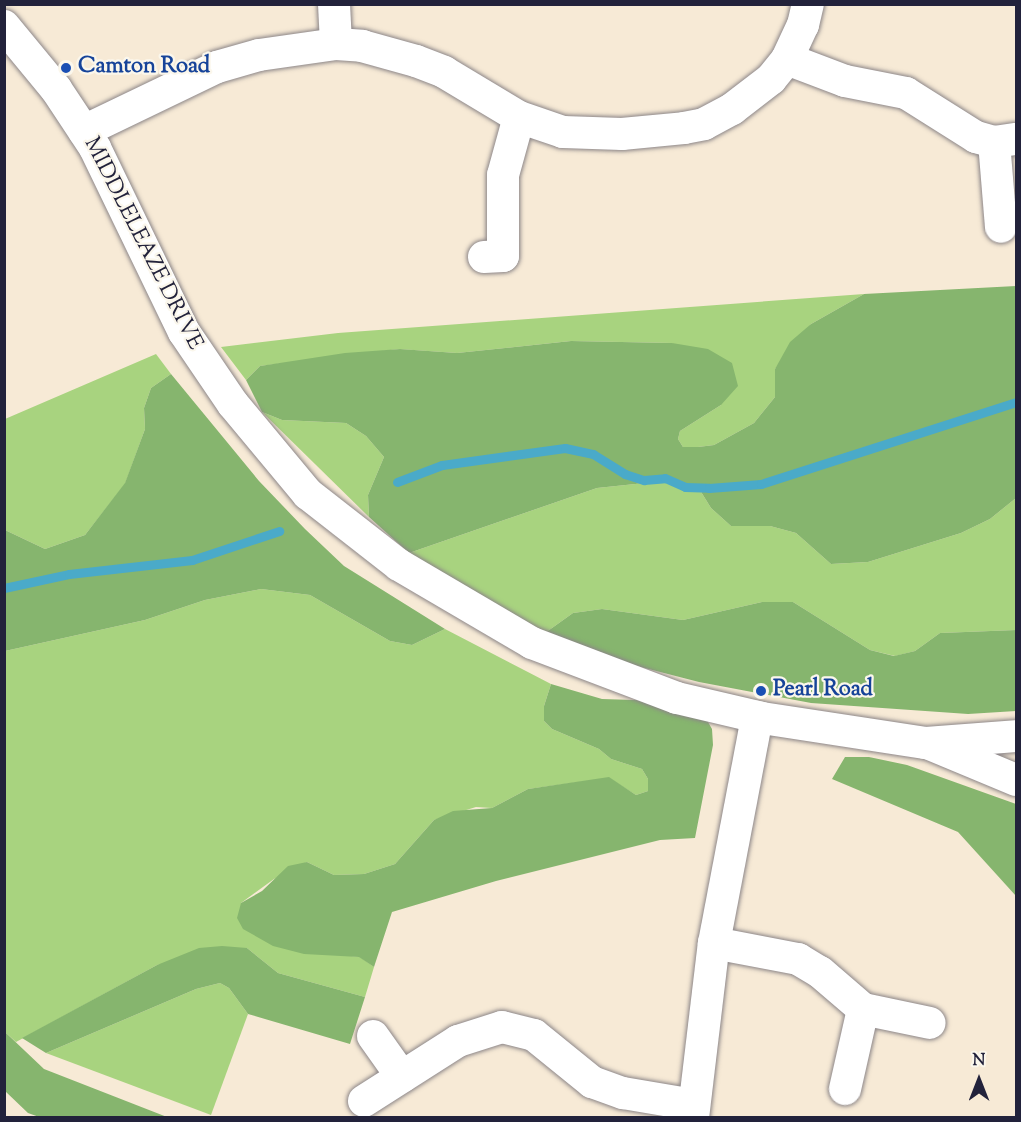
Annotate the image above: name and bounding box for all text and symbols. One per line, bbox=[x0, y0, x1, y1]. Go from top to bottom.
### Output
place label: Camton Road bbox=[78, 55, 210, 81]
marker: Camton Road bbox=[59, 61, 73, 75]
street label: MIDDLELEAZE DRIVE bbox=[77, 133, 207, 355]
place label: Pearl Road bbox=[773, 678, 873, 704]
marker: Pearl Road bbox=[754, 684, 768, 698]
north arrow bbox=[949, 1050, 1009, 1110]
text: N bbox=[973, 1050, 985, 1073]

